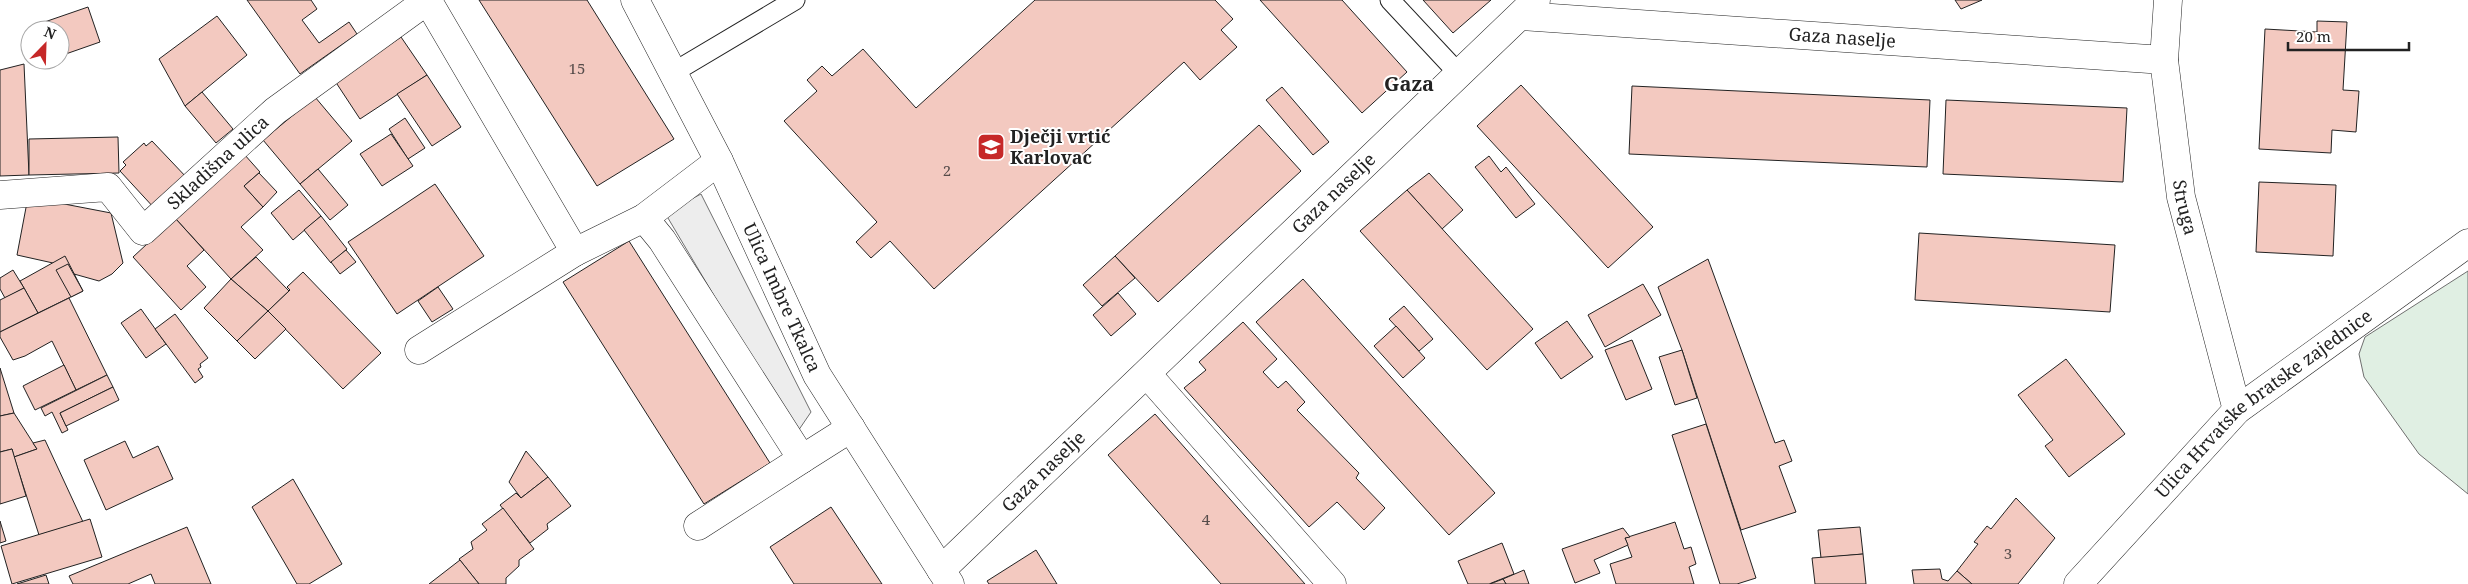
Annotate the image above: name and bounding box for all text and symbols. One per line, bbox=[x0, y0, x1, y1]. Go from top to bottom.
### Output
north arrow bbox=[20, 20, 70, 70]
scale bar bbox=[2288, 20, 2409, 52]
street label: Gaza naselje bbox=[1788, 21, 1897, 53]
text: N bbox=[41, 22, 59, 43]
text: 20 m bbox=[2296, 26, 2331, 46]
house number: 15 bbox=[569, 58, 585, 78]
district label: Gaza bbox=[1384, 70, 1434, 97]
street label: Skladišna ulica bbox=[162, 110, 273, 214]
place label: Dječji vrtić Karlovac bbox=[1010, 124, 1110, 169]
school or university icon: Dječji vrtić Karlovac bbox=[976, 132, 1006, 162]
street label: Gaza naselje bbox=[1286, 147, 1380, 239]
house number: 2 bbox=[943, 160, 951, 180]
street label: Struga bbox=[2168, 178, 2203, 237]
street label: Ulica Imbre Tkalca bbox=[738, 219, 827, 376]
street label: Ulica Hrvatske bratske zajednice bbox=[2149, 303, 2377, 503]
street label: Gaza naselje bbox=[996, 425, 1090, 517]
house number: 4 bbox=[1202, 509, 1211, 529]
house number: 3 bbox=[2004, 543, 2012, 563]

